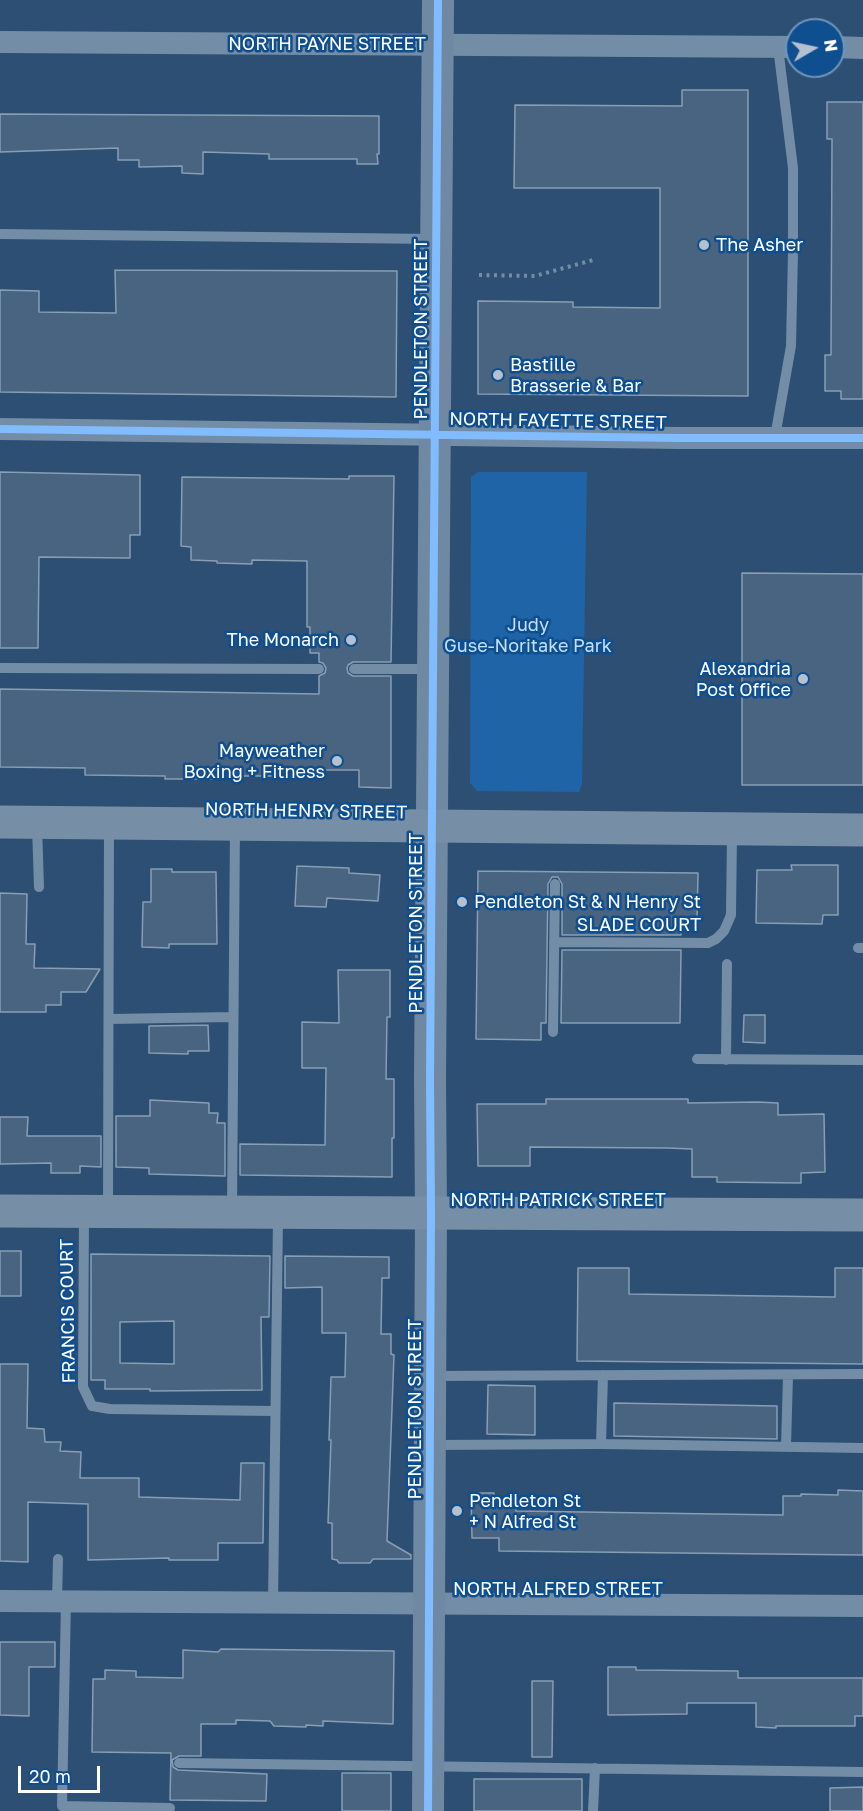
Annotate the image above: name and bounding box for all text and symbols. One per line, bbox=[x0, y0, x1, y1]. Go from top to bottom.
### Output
north arrow bbox=[785, 18, 845, 78]
street label: NORTH PAYNE STREET bbox=[228, 33, 426, 55]
text: N bbox=[820, 38, 842, 53]
place label: The Asher bbox=[716, 234, 803, 256]
marker: The Asher bbox=[697, 238, 711, 252]
street label: PENDLETON STREET bbox=[410, 239, 432, 419]
place label: Bastille Brasserie & Bar bbox=[510, 354, 641, 397]
marker: Bastille Brasserie & Bar bbox=[491, 368, 505, 382]
street label: NORTH FAYETTE STREET bbox=[449, 408, 667, 434]
park label: Judy Guse-Noritake Park bbox=[444, 614, 612, 656]
place label: The Monarch bbox=[227, 629, 339, 651]
marker: The Monarch bbox=[344, 633, 358, 647]
place label: Alexandria Post Office bbox=[696, 658, 791, 700]
marker: Alexandria Post Office bbox=[796, 672, 810, 686]
place label: Mayweather Boxing + Fitness bbox=[183, 740, 325, 783]
marker: Mayweather Boxing + Fitness bbox=[330, 754, 344, 768]
street label: NORTH HENRY STREET bbox=[205, 798, 407, 824]
street label: PENDLETON STREET bbox=[405, 833, 427, 1013]
place label: Pendleton St & N Henry St bbox=[474, 891, 701, 913]
marker: Pendleton St & N Henry St bbox=[455, 895, 469, 909]
street label: SLADE COURT bbox=[577, 914, 701, 936]
street label: NORTH PATRICK STREET bbox=[450, 1189, 666, 1211]
street label: FRANCIS COURT bbox=[56, 1239, 80, 1383]
street label: PENDLETON STREET bbox=[404, 1319, 426, 1499]
place label: Pendleton St + N Alfred St bbox=[469, 1490, 581, 1532]
marker: Pendleton St + N Alfred St bbox=[450, 1504, 464, 1518]
street label: NORTH ALFRED STREET bbox=[453, 1578, 663, 1600]
scale bar bbox=[21, 1754, 104, 1792]
text: 20 m bbox=[29, 1765, 71, 1787]

